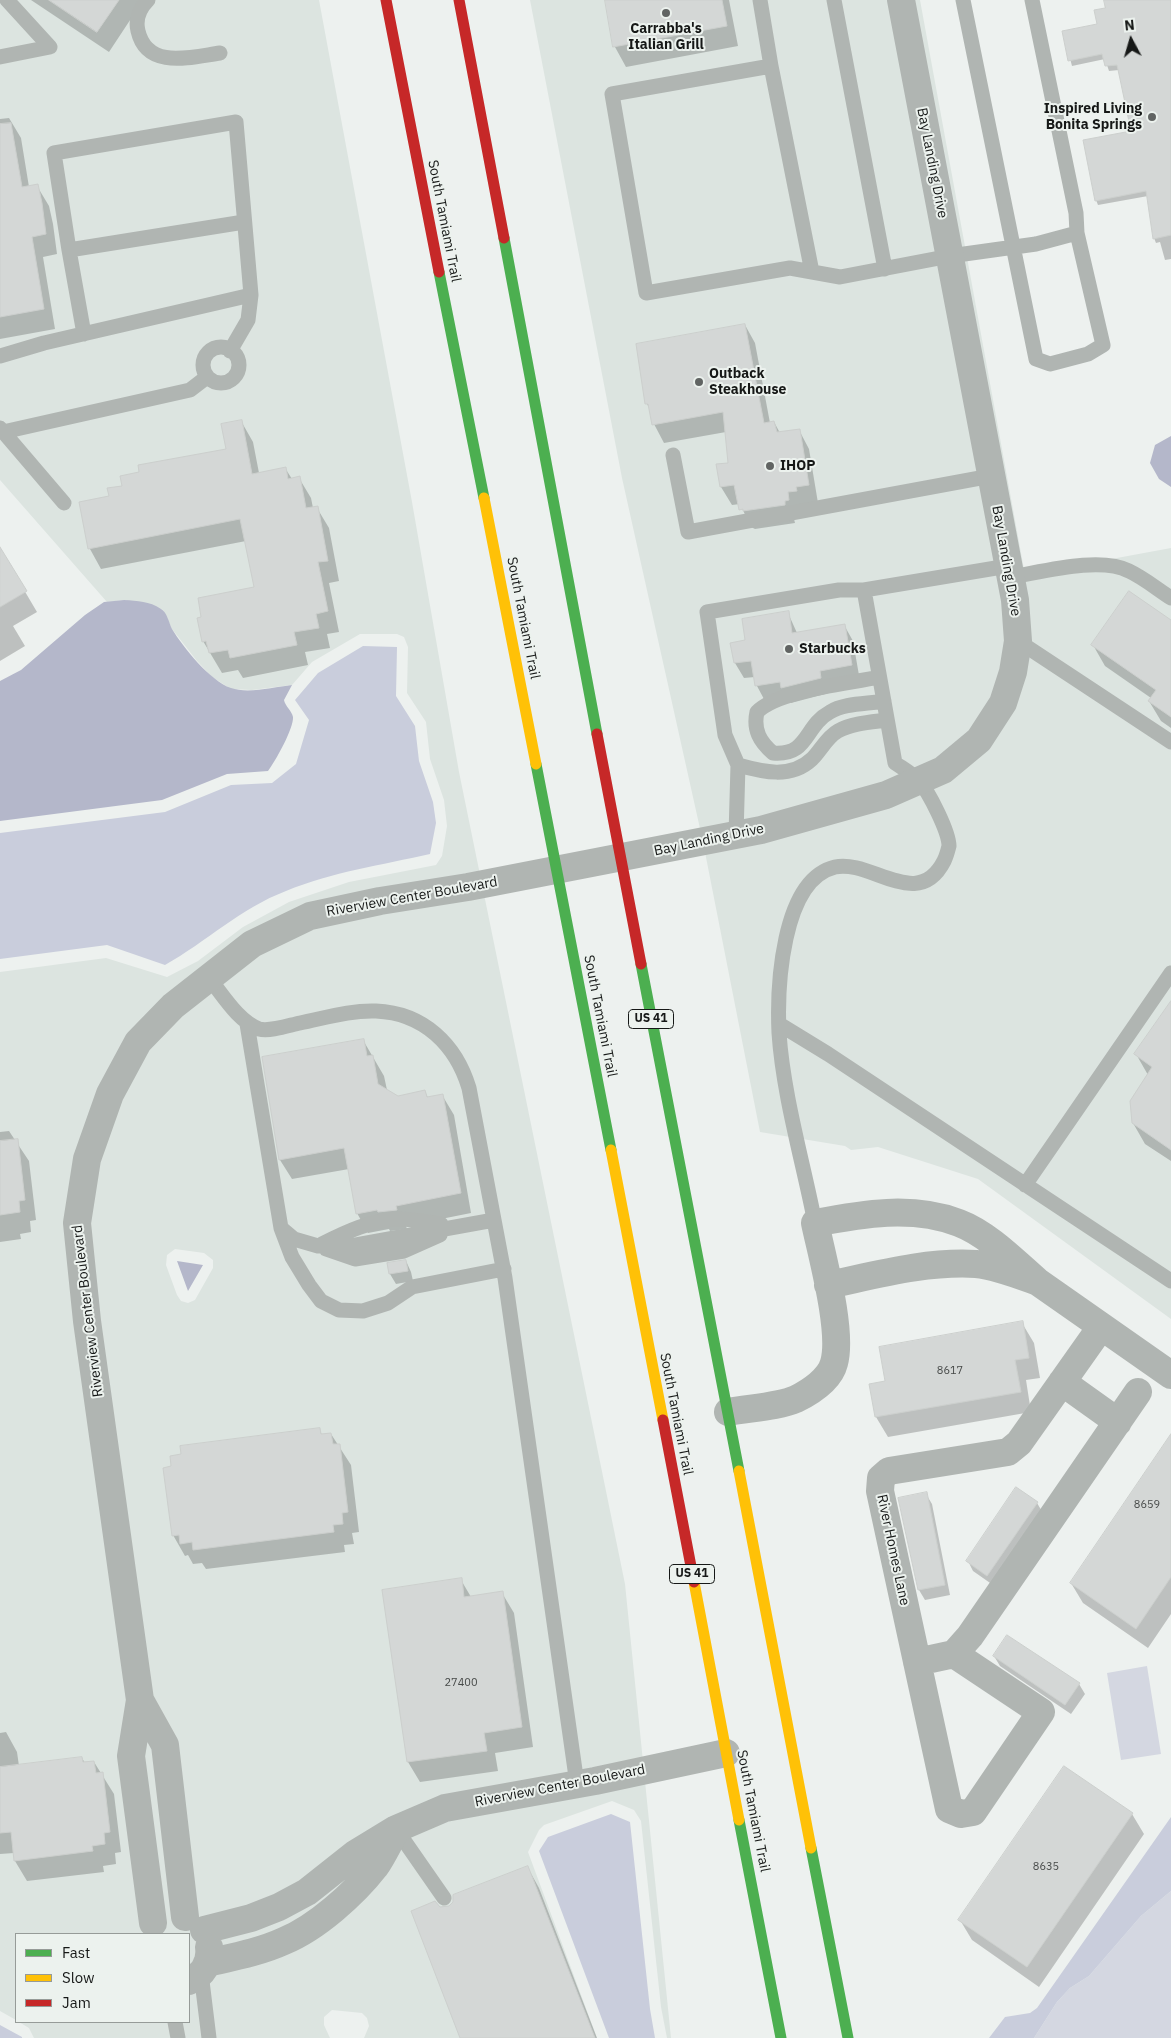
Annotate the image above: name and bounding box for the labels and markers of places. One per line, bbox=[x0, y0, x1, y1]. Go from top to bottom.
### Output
marker: Carrabba's Italian Grill bbox=[660, 7, 672, 19]
place label: Carrabba's Italian Grill bbox=[628, 21, 704, 54]
place label: Inspired Living Bonita Springs bbox=[1044, 101, 1142, 134]
marker: Inspired Living Bonita Springs bbox=[1146, 111, 1158, 123]
place label: Outback Steakhouse bbox=[709, 366, 786, 398]
marker: Outback Steakhouse bbox=[693, 376, 705, 388]
place label: IHOP bbox=[780, 458, 815, 474]
marker: IHOP bbox=[764, 460, 776, 472]
place label: Starbucks bbox=[799, 641, 866, 657]
marker: Starbucks bbox=[783, 643, 795, 655]

